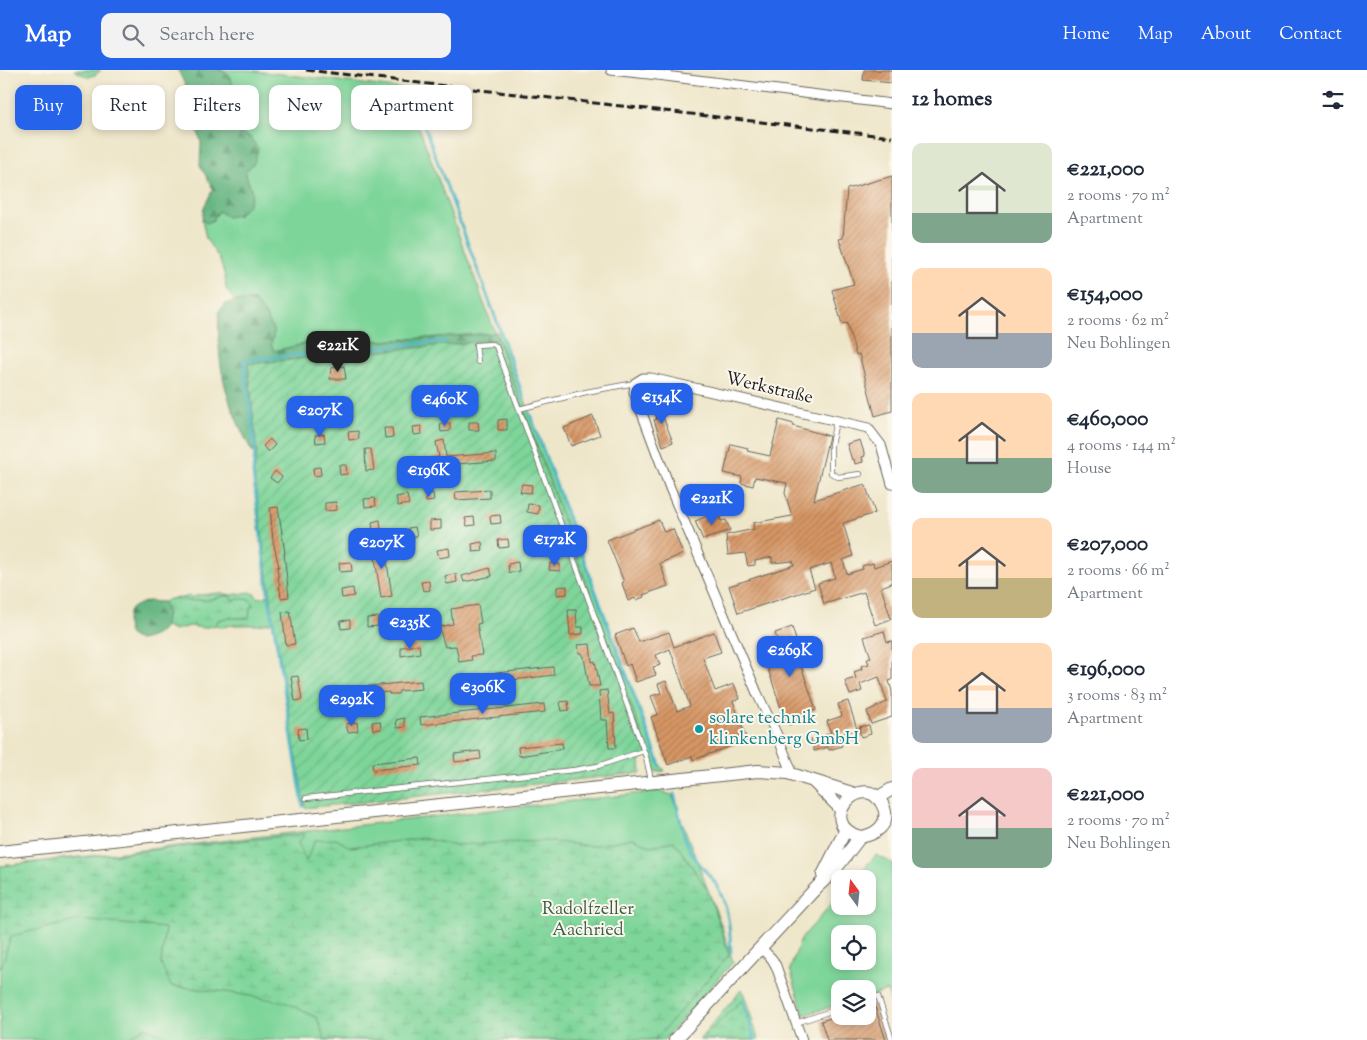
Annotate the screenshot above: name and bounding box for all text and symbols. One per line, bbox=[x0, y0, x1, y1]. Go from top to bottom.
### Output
search box bbox=[101, 13, 451, 58]
text: Map bbox=[25, 18, 71, 52]
icon: search bbox=[119, 21, 147, 49]
text: Search here bbox=[159, 22, 255, 49]
text: Home bbox=[1063, 22, 1110, 48]
text: Map bbox=[1138, 22, 1173, 48]
text: About bbox=[1201, 22, 1251, 48]
text: Contact bbox=[1279, 22, 1342, 48]
chip: Buy bbox=[15, 85, 82, 130]
chip: Rent bbox=[92, 85, 165, 130]
chip: Filters bbox=[175, 85, 259, 130]
chip: New bbox=[269, 85, 341, 130]
chip: Apartment bbox=[351, 85, 472, 130]
text: 12 homes bbox=[912, 85, 992, 115]
icon: filters bbox=[1319, 86, 1347, 114]
text: €221,000 bbox=[1067, 155, 1144, 185]
icon: home bbox=[952, 163, 1012, 223]
text: 2 rooms · 70 m² bbox=[1067, 185, 1170, 208]
text: Apartment bbox=[1067, 208, 1143, 231]
text: €154,000 bbox=[1067, 280, 1143, 310]
icon: home bbox=[952, 288, 1012, 348]
text: 2 rooms · 62 m² bbox=[1067, 310, 1169, 333]
pin: €221K bbox=[303, 330, 373, 373]
text: Neu Bohlingen bbox=[1067, 333, 1171, 356]
text: €221K bbox=[317, 335, 359, 358]
street label: Werkstraße bbox=[723, 366, 815, 412]
pin: €154K bbox=[627, 382, 697, 425]
pin: €460K bbox=[410, 384, 480, 427]
text: €154K bbox=[642, 387, 682, 410]
text: €460K bbox=[422, 389, 468, 412]
pin: €207K bbox=[285, 396, 355, 438]
text: €207K bbox=[297, 400, 343, 423]
text: €460,000 bbox=[1067, 405, 1148, 435]
icon: home bbox=[952, 413, 1012, 473]
text: 4 rooms · 144 m² bbox=[1067, 435, 1176, 458]
pin: €196K bbox=[394, 456, 464, 498]
text: House bbox=[1067, 458, 1111, 481]
text: €196K bbox=[408, 460, 450, 483]
pin: €221K bbox=[677, 484, 747, 526]
text: €221K bbox=[691, 488, 733, 511]
pin: €172K bbox=[520, 524, 590, 567]
pin: €207K bbox=[347, 528, 417, 570]
text: €172K bbox=[534, 529, 576, 552]
text: €207,000 bbox=[1067, 530, 1148, 560]
text: €207K bbox=[359, 532, 405, 555]
icon: home bbox=[952, 538, 1012, 598]
text: 2 rooms · 66 m² bbox=[1067, 560, 1170, 583]
text: Apartment bbox=[1067, 583, 1143, 606]
pin: €235K bbox=[375, 608, 445, 650]
text: €235K bbox=[390, 612, 430, 635]
pin: €269K bbox=[755, 636, 825, 678]
text: €269K bbox=[768, 640, 812, 663]
text: €196,000 bbox=[1067, 655, 1145, 685]
icon: home bbox=[952, 663, 1012, 723]
pin: €306K bbox=[448, 672, 518, 715]
text: €306K bbox=[461, 677, 505, 700]
pin: €292K bbox=[317, 684, 387, 727]
text: 3 rooms · 83 m² bbox=[1067, 685, 1167, 708]
text: €292K bbox=[330, 689, 374, 712]
place label: solare technik klinkenberg GmbH bbox=[709, 706, 859, 753]
text: Apartment bbox=[1067, 708, 1143, 731]
marker: solare technik klinkenberg GmbH bbox=[693, 723, 705, 735]
text: €221,000 bbox=[1067, 780, 1144, 810]
icon: home bbox=[952, 788, 1012, 848]
text: 2 rooms · 70 m² bbox=[1067, 810, 1170, 833]
text: Neu Bohlingen bbox=[1067, 833, 1171, 856]
north arrow bbox=[831, 870, 876, 915]
map controls bbox=[831, 870, 876, 1025]
park label: Radolfzeller Aachried bbox=[542, 897, 634, 944]
button: locate bbox=[831, 925, 876, 970]
button: layers bbox=[831, 980, 876, 1025]

